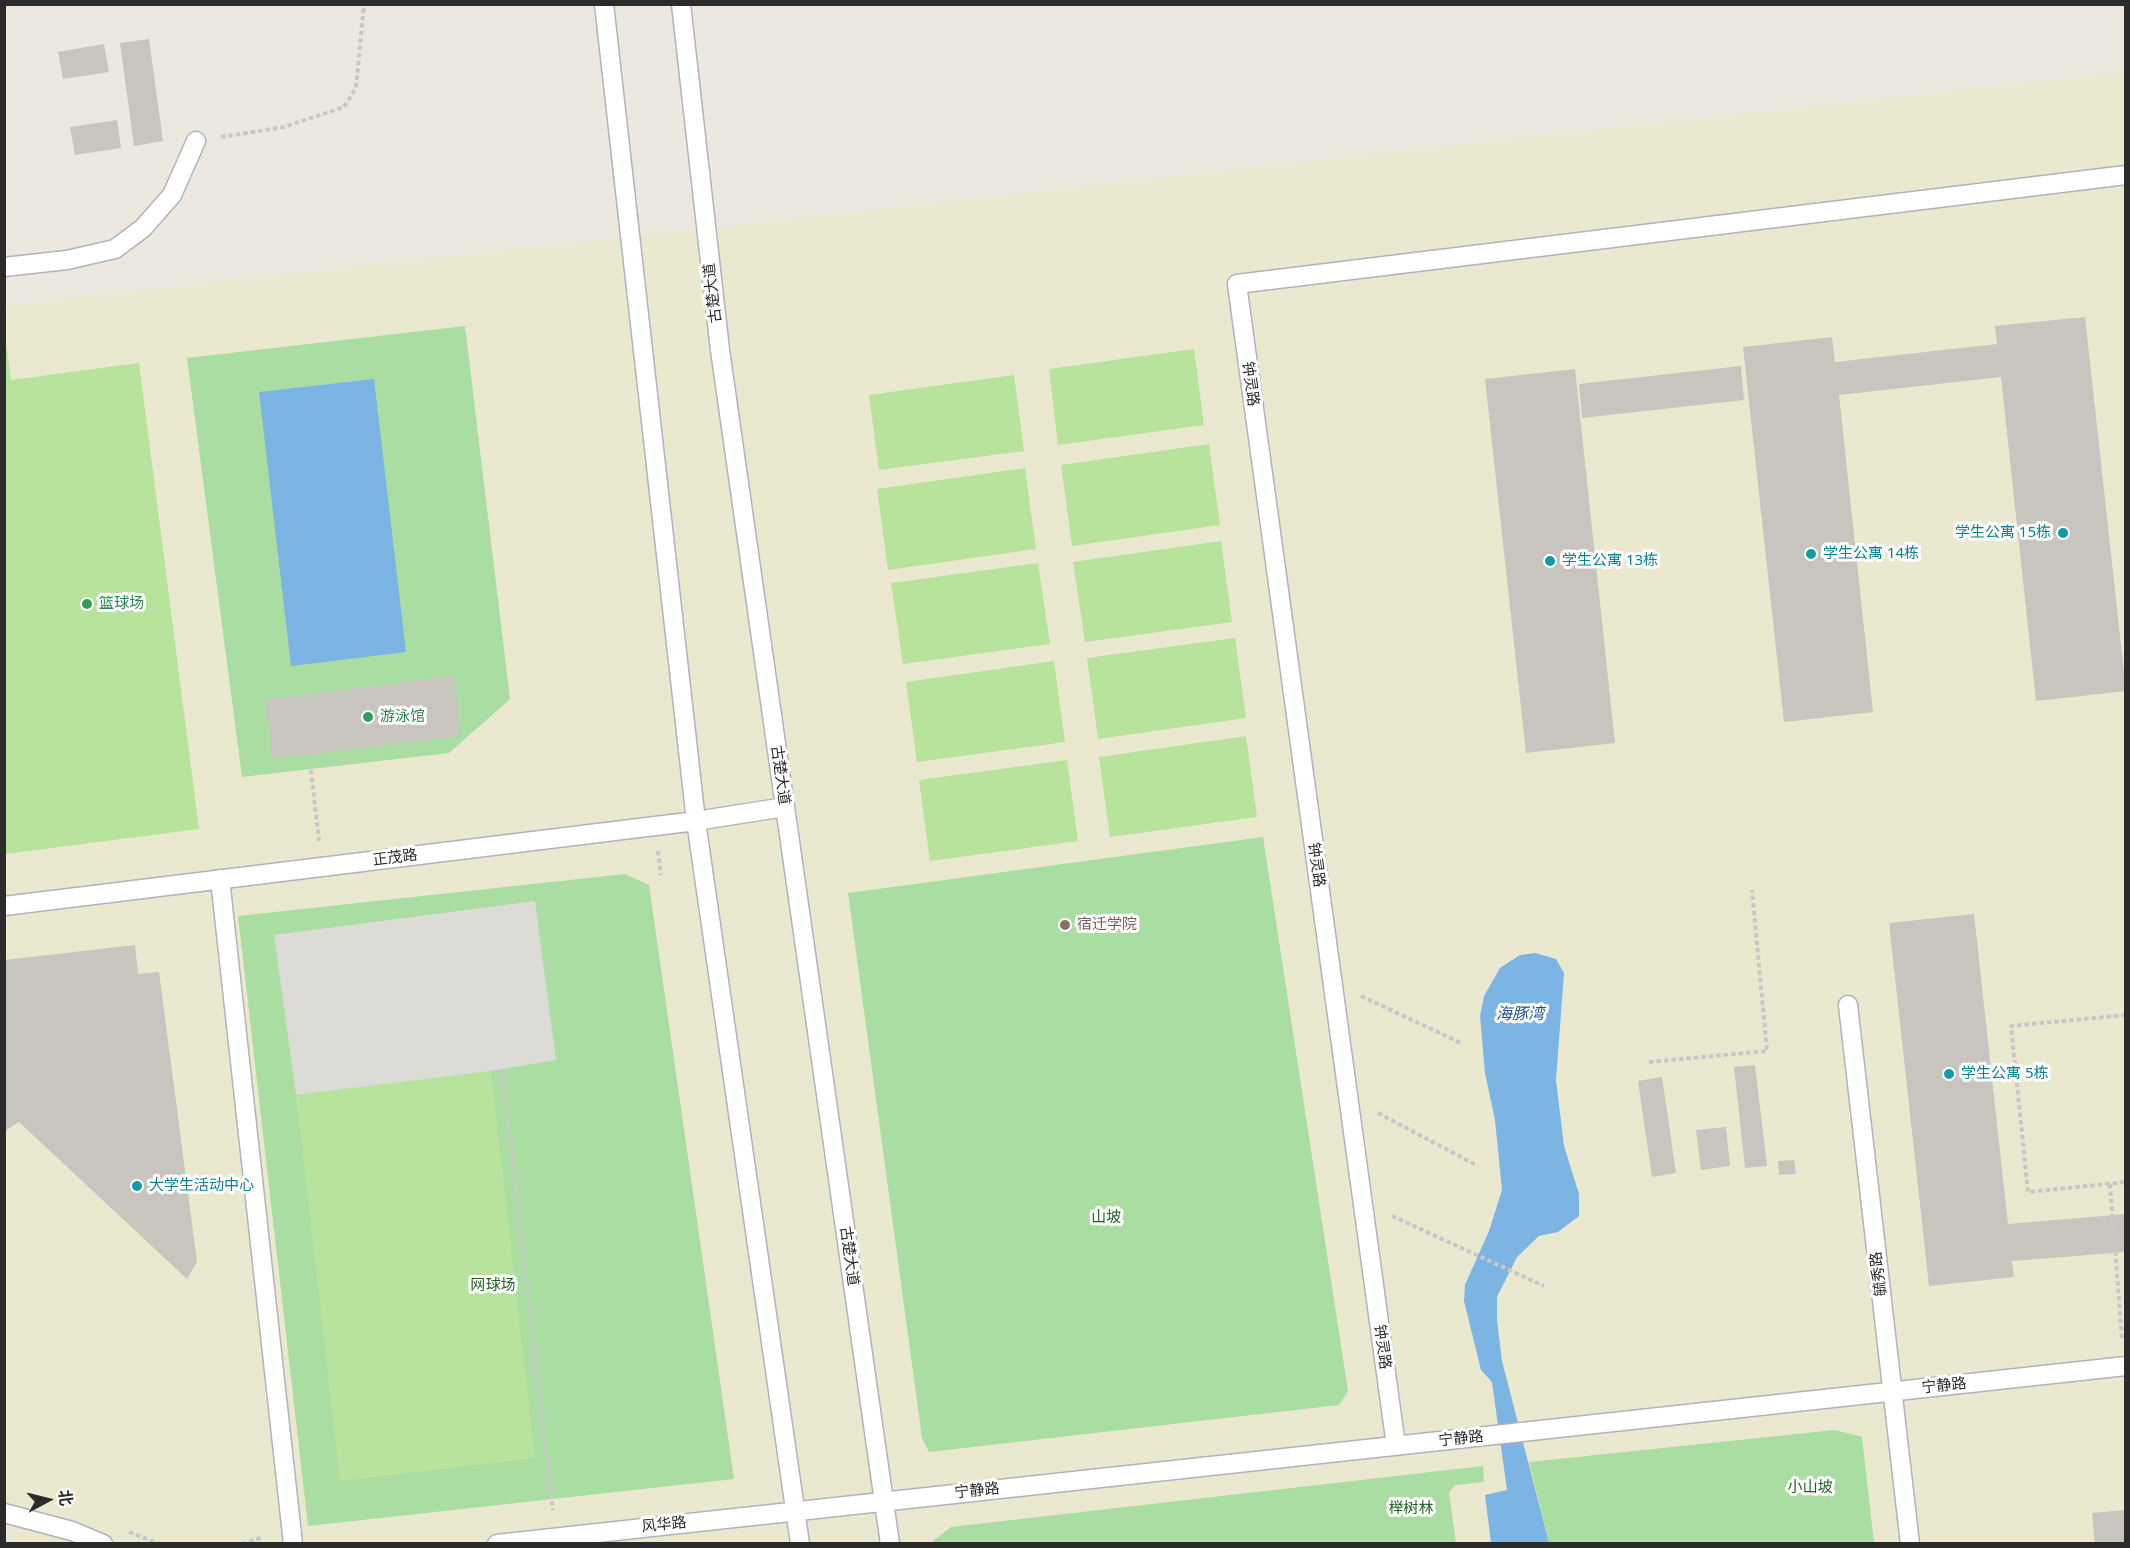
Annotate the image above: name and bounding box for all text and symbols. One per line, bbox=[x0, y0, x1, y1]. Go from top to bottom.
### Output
street label: 古楚大道 bbox=[700, 262, 726, 324]
street label: 钟灵路 bbox=[1238, 360, 1262, 408]
place label: 学生公寓 15栋 bbox=[1955, 524, 2051, 542]
marker: 学生公寓 15栋 bbox=[2056, 526, 2070, 540]
place label: 学生公寓 14栋 bbox=[1823, 545, 1919, 563]
marker: 学生公寓 14栋 bbox=[1804, 547, 1818, 561]
place label: 学生公寓 13栋 bbox=[1562, 552, 1658, 570]
marker: 学生公寓 13栋 bbox=[1543, 554, 1557, 568]
place label: 篮球场 bbox=[99, 595, 144, 613]
marker: 篮球场 bbox=[80, 597, 94, 611]
place label: 游泳馆 bbox=[380, 708, 425, 726]
marker: 游泳馆 bbox=[361, 710, 375, 724]
street label: 古楚大道 bbox=[767, 744, 793, 806]
street label: 钟灵路 bbox=[1304, 841, 1328, 889]
street label: 正茂路 bbox=[372, 846, 418, 870]
place label: 宿迁学院 bbox=[1077, 916, 1137, 934]
marker: 宿迁学院 bbox=[1058, 918, 1072, 932]
water label: 海豚湾 bbox=[1496, 1004, 1544, 1024]
place label: 学生公寓 5栋 bbox=[1961, 1065, 2048, 1083]
marker: 学生公寓 5栋 bbox=[1942, 1067, 1956, 1081]
place label: 大学生活动中心 bbox=[149, 1177, 254, 1195]
marker: 大学生活动中心 bbox=[130, 1179, 144, 1193]
park label: 山坡 bbox=[1091, 1209, 1121, 1227]
street label: 古楚大道 bbox=[836, 1225, 862, 1287]
street label: 毓秀路 bbox=[1867, 1251, 1891, 1297]
park label: 网球场 bbox=[471, 1277, 515, 1295]
street label: 钟灵路 bbox=[1370, 1323, 1394, 1371]
street label: 宁静路 bbox=[1921, 1375, 1967, 1397]
street label: 宁静路 bbox=[1438, 1428, 1484, 1450]
north arrow bbox=[18, 1470, 78, 1530]
park label: 小山坡 bbox=[1788, 1479, 1832, 1497]
street label: 宁静路 bbox=[954, 1480, 1000, 1502]
text: 北 bbox=[54, 1489, 78, 1507]
park label: 榉树林 bbox=[1389, 1500, 1433, 1518]
street label: 风华路 bbox=[641, 1514, 687, 1536]

